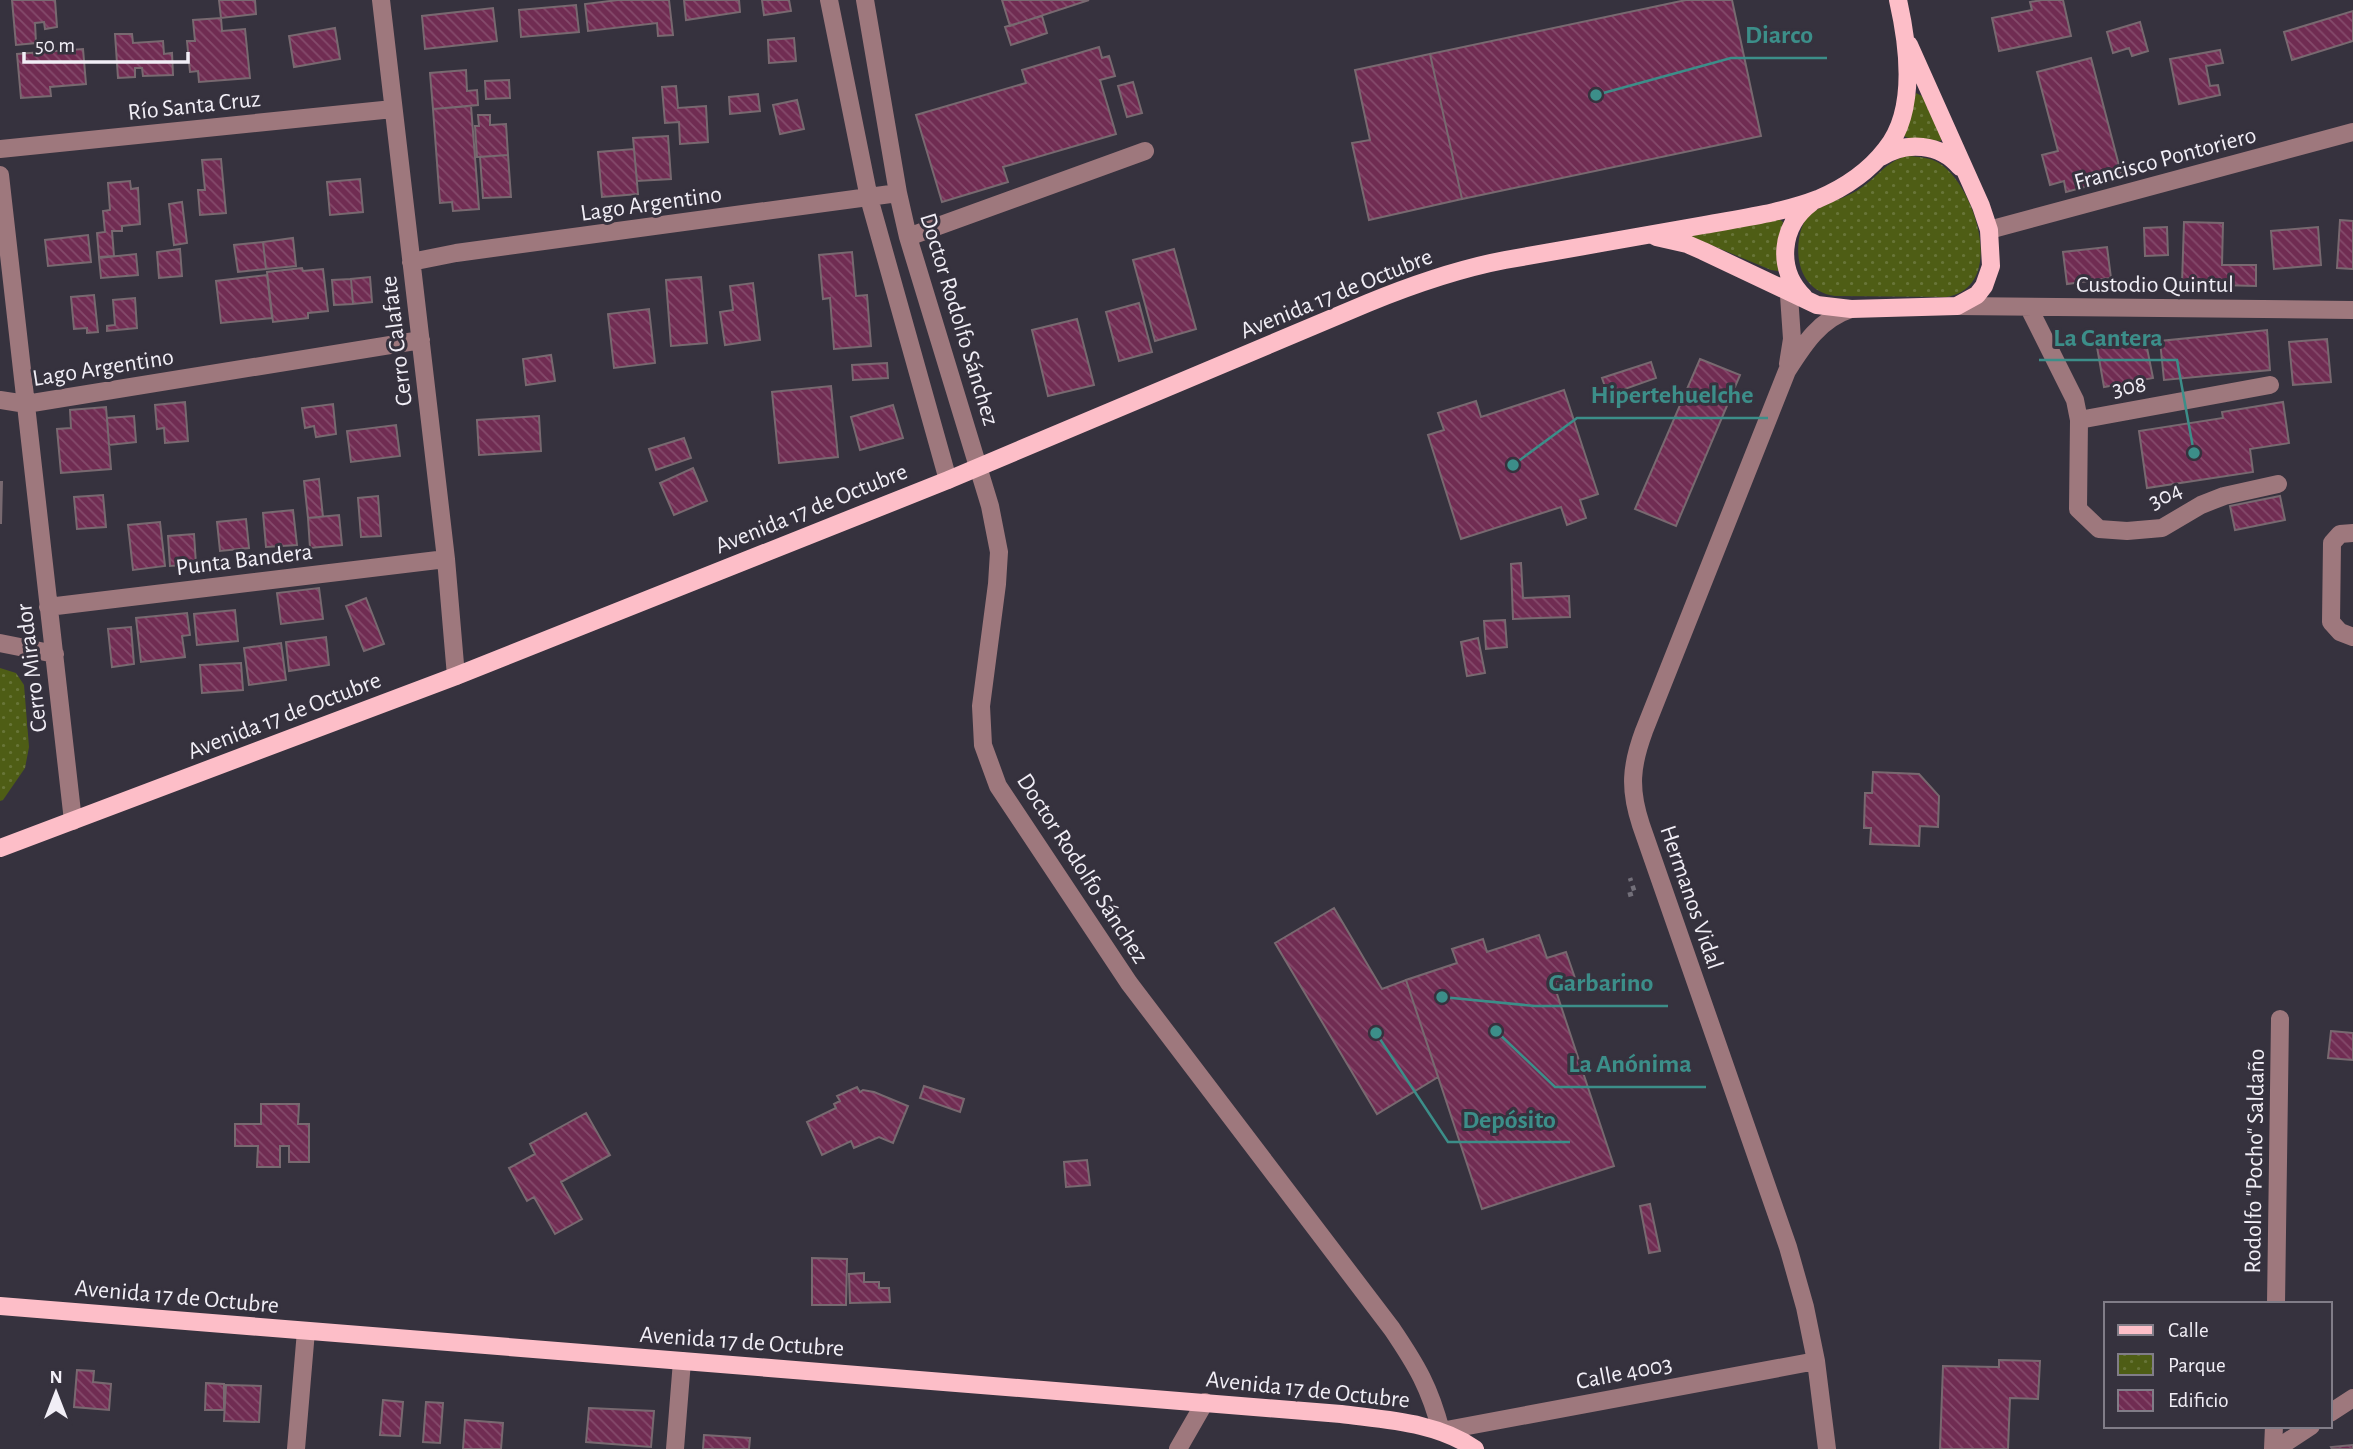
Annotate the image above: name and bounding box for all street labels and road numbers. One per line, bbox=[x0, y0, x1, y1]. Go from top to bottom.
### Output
street label: Río Santa Cruz bbox=[126, 87, 262, 125]
street label: Francisco Pontoriero bbox=[2072, 123, 2259, 195]
street label: Lago Argentino bbox=[579, 182, 723, 226]
street label: Doctor Rodolfo Sánchez bbox=[915, 210, 1003, 428]
street label: Avenida 17 de Octubre bbox=[1237, 244, 1436, 343]
street label: Custodio Quintul bbox=[2076, 273, 2234, 297]
street label: Cerro Calafate bbox=[377, 274, 417, 407]
street label: Lago Argentino bbox=[31, 345, 175, 391]
street label: 308 bbox=[2110, 372, 2148, 402]
street label: Avenida 17 de Octubre bbox=[712, 459, 911, 558]
street label: 304 bbox=[2145, 478, 2186, 514]
street label: Punta Bandera bbox=[174, 540, 314, 580]
street label: Cerro Mirador bbox=[12, 602, 52, 734]
street label: Avenida 17 de Octubre bbox=[184, 668, 384, 764]
street label: Doctor Rodolfo Sánchez bbox=[1012, 769, 1152, 968]
street label: Hermanos Vidal bbox=[1655, 822, 1727, 972]
street label: Rodolfo "Pocho" Saldaño bbox=[2241, 1048, 2269, 1274]
street label: Avenida 17 de Octubre bbox=[74, 1276, 280, 1318]
street label: Avenida 17 de Octubre bbox=[639, 1323, 845, 1361]
street label: Calle 4003 bbox=[1574, 1352, 1674, 1394]
street label: Avenida 17 de Octubre bbox=[1205, 1367, 1411, 1413]

